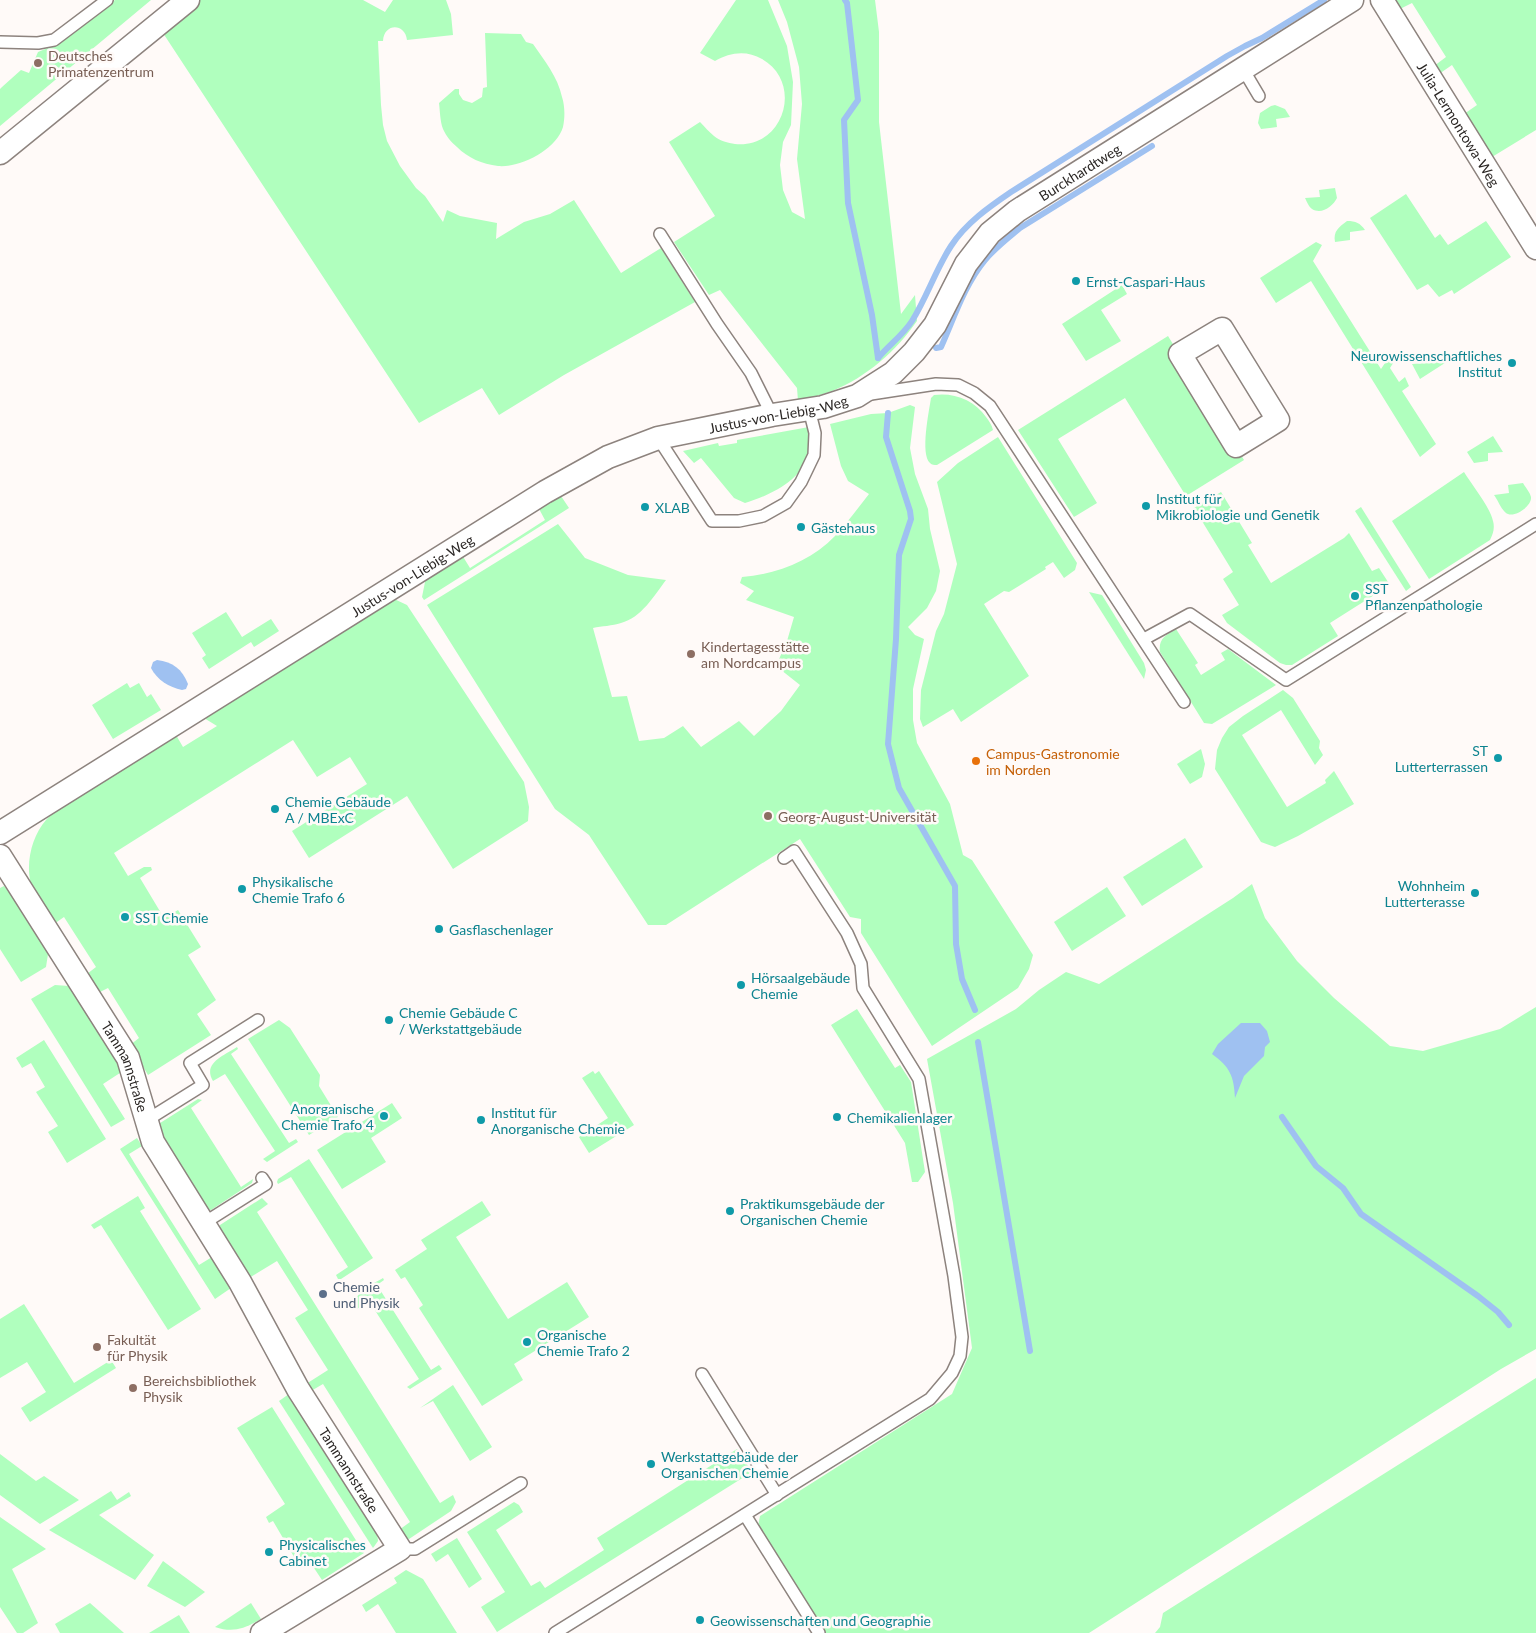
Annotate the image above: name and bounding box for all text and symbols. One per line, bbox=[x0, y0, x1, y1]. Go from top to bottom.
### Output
place label: Deutsches Primatenzentrum bbox=[48, 47, 154, 80]
marker: Deutsches Primatenzentrum bbox=[32, 57, 44, 69]
street label: Julia-Lermontowa-Weg bbox=[1414, 59, 1504, 189]
street label: Burckhardtweg bbox=[1035, 140, 1124, 204]
place label: Ernst-Caspari-Haus bbox=[1086, 273, 1205, 290]
marker: Ernst-Caspari-Haus bbox=[1070, 275, 1082, 287]
place label: Neurowissenschaftliches Institut bbox=[1350, 347, 1502, 380]
marker: Neurowissenschaftliches Institut bbox=[1506, 357, 1518, 369]
street label: Justus-von-Liebig-Weg bbox=[707, 391, 850, 436]
place label: Institut für Mikrobiologie und Genetik bbox=[1156, 490, 1320, 523]
place label: XLAB bbox=[655, 499, 690, 516]
marker: Institut für Mikrobiologie und Genetik bbox=[1140, 500, 1152, 512]
marker: XLAB bbox=[639, 501, 651, 513]
place label: Gästehaus bbox=[811, 519, 875, 536]
marker: Gästehaus bbox=[795, 521, 807, 533]
street label: Justus-von-Liebig-Weg bbox=[347, 530, 477, 620]
place label: SST Pflanzenpathologie bbox=[1365, 580, 1483, 613]
marker: SST Pflanzenpathologie bbox=[1349, 590, 1361, 602]
place label: Kindertagesstätte am Nordcampus bbox=[701, 638, 809, 671]
marker: Kindertagesstätte am Nordcampus bbox=[685, 648, 697, 660]
place label: ST Lutterterrassen bbox=[1395, 742, 1489, 775]
place label: Campus-Gastronomie im Norden bbox=[986, 745, 1120, 778]
marker: ST Lutterterrassen bbox=[1492, 752, 1504, 764]
marker: Campus-Gastronomie im Norden bbox=[970, 755, 982, 767]
place label: Chemie Gebäude A / MBExC bbox=[285, 793, 391, 826]
marker: Chemie Gebäude A / MBExC bbox=[269, 803, 281, 815]
place label: Georg-August-Universität bbox=[778, 808, 936, 825]
marker: Georg-August-Universität bbox=[762, 810, 774, 822]
place label: Physikalische Chemie Trafo 6 bbox=[252, 873, 345, 906]
place label: Wohnheim Lutterterasse bbox=[1385, 877, 1465, 910]
marker: Physikalische Chemie Trafo 6 bbox=[236, 883, 248, 895]
marker: Wohnheim Lutterterasse bbox=[1469, 887, 1481, 899]
place label: SST Chemie bbox=[135, 909, 208, 926]
marker: SST Chemie bbox=[119, 911, 131, 923]
place label: Gasflaschenlager bbox=[449, 921, 553, 938]
marker: Gasflaschenlager bbox=[433, 923, 445, 935]
place label: Hörsaalgebäude Chemie bbox=[751, 969, 850, 1002]
marker: Hörsaalgebäude Chemie bbox=[735, 979, 747, 991]
place label: Chemie Gebäude C / Werkstattgebäude bbox=[399, 1004, 522, 1037]
marker: Chemie Gebäude C / Werkstattgebäude bbox=[383, 1014, 395, 1026]
street label: Tammannstraße bbox=[98, 1018, 152, 1114]
place label: Anorganische Chemie Trafo 4 bbox=[281, 1100, 374, 1133]
place label: Institut für Anorganische Chemie bbox=[491, 1104, 625, 1137]
place label: Chemikalienlager bbox=[847, 1109, 952, 1126]
marker: Anorganische Chemie Trafo 4 bbox=[378, 1110, 390, 1122]
marker: Chemikalienlager bbox=[831, 1111, 843, 1123]
marker: Institut für Anorganische Chemie bbox=[475, 1114, 487, 1126]
place label: Praktikumsgebäude der Organischen Chemie bbox=[740, 1195, 885, 1228]
marker: Praktikumsgebäude der Organischen Chemie bbox=[724, 1205, 736, 1217]
place label: Chemie und Physik bbox=[333, 1278, 401, 1311]
marker: Chemie und Physik bbox=[317, 1288, 329, 1300]
place label: Organische Chemie Trafo 2 bbox=[537, 1326, 630, 1359]
place label: Fakultät für Physik bbox=[107, 1331, 169, 1364]
marker: Organische Chemie Trafo 2 bbox=[521, 1336, 533, 1348]
marker: Fakultät für Physik bbox=[91, 1341, 103, 1353]
place label: Bereichsbibliothek Physik bbox=[143, 1372, 257, 1405]
marker: Bereichsbibliothek Physik bbox=[127, 1382, 139, 1394]
street label: Tammannstraße bbox=[316, 1424, 383, 1516]
place label: Werkstattgebäude der Organischen Chemie bbox=[661, 1448, 798, 1481]
marker: Werkstattgebäude der Organischen Chemie bbox=[645, 1458, 657, 1470]
place label: Physicalisches Cabinet bbox=[279, 1536, 366, 1569]
marker: Physicalisches Cabinet bbox=[263, 1546, 275, 1558]
place label: Geowissenschaften und Geographie bbox=[710, 1612, 931, 1629]
marker: Geowissenschaften und Geographie bbox=[694, 1614, 706, 1626]

